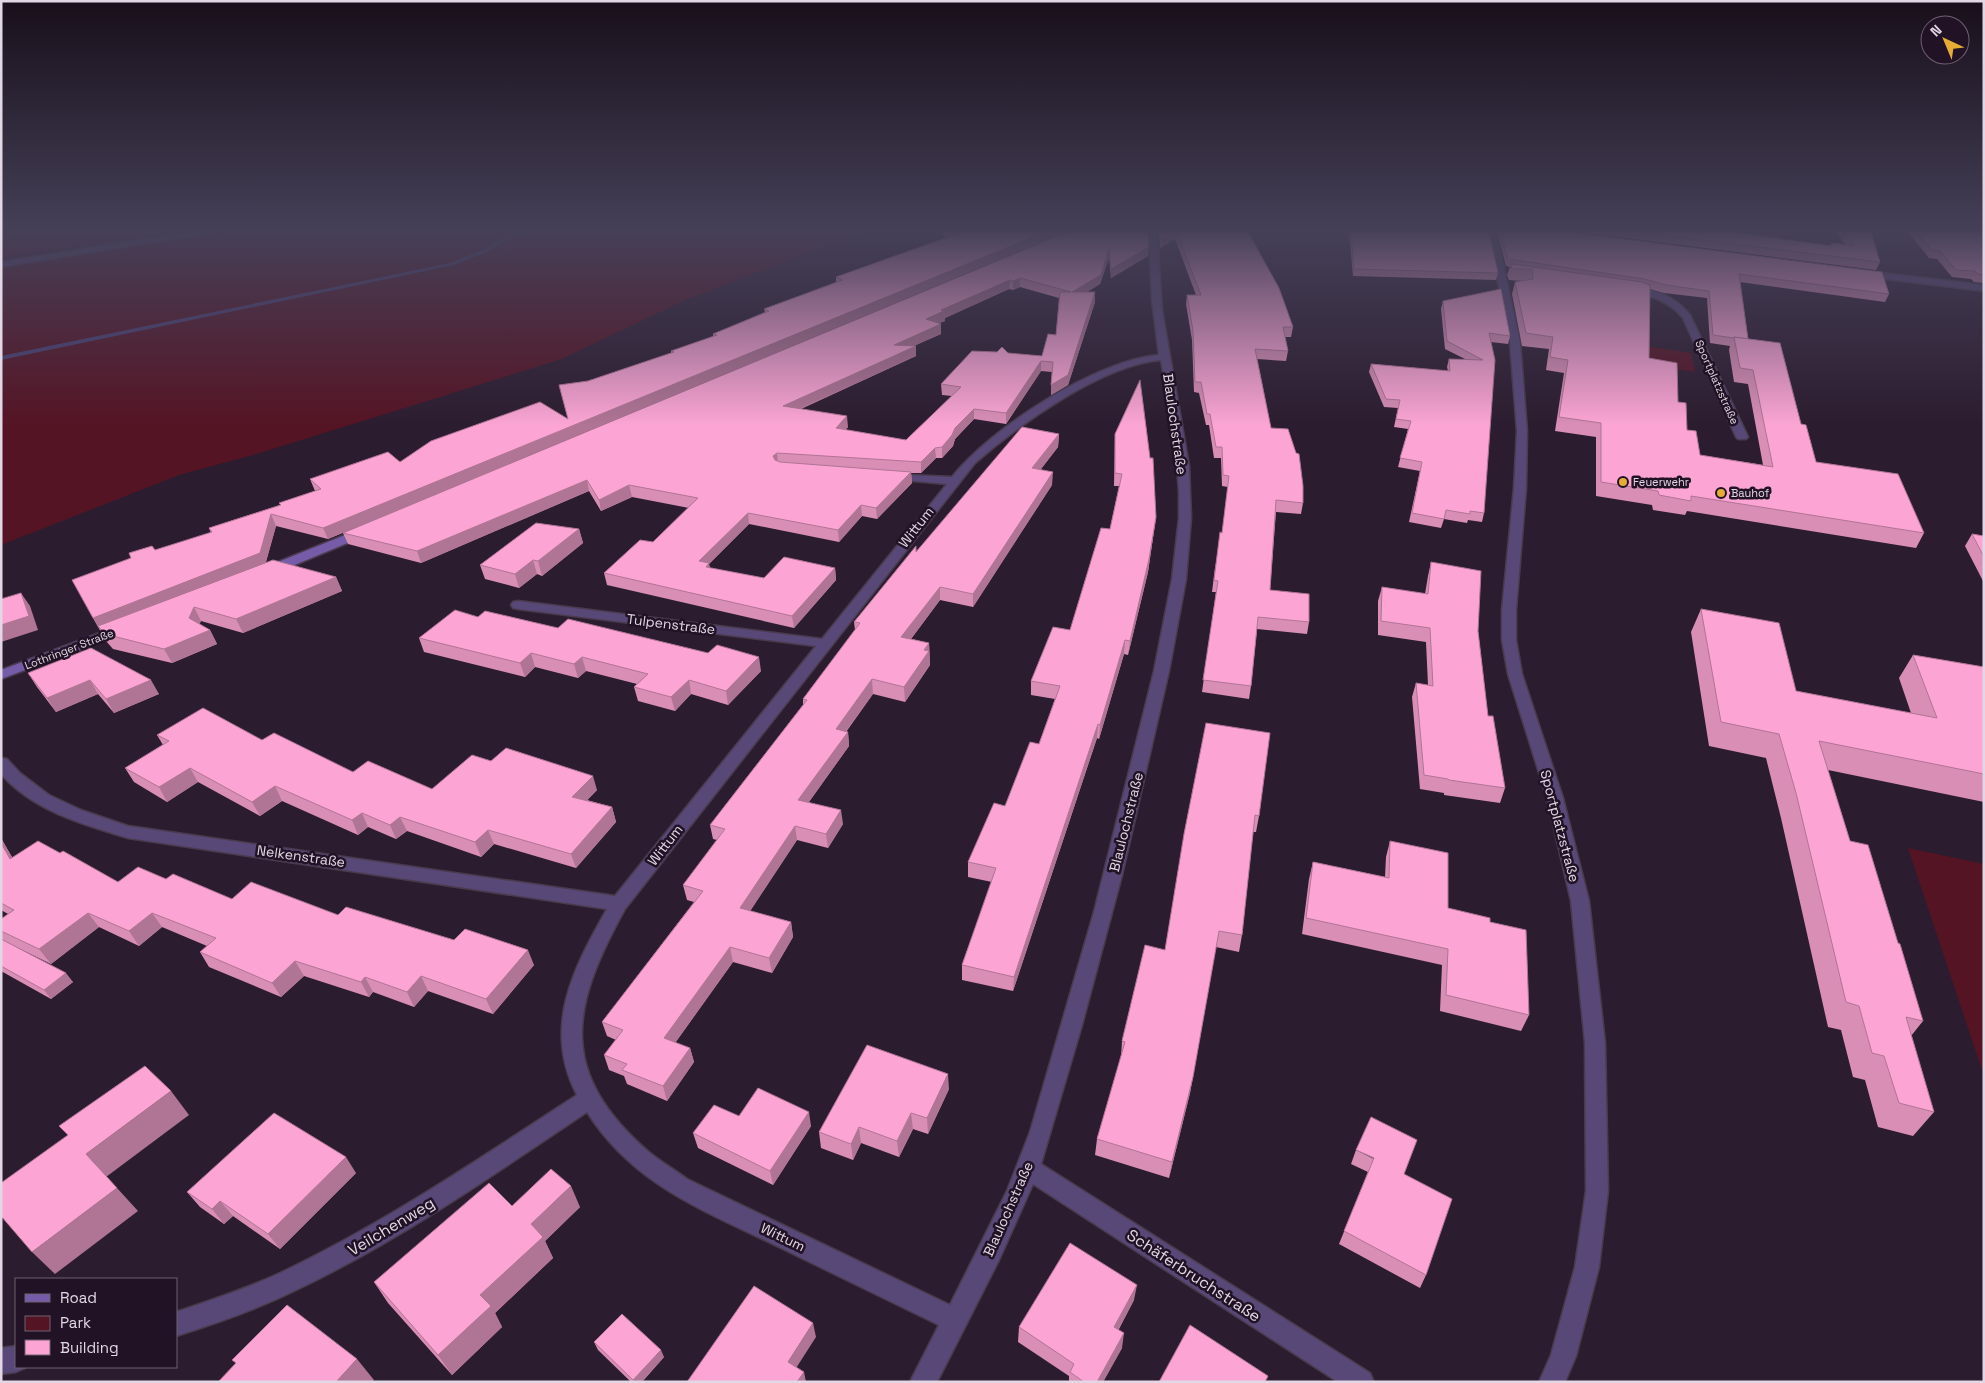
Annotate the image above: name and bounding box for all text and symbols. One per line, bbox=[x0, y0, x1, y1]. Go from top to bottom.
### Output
north arrow bbox=[1920, 15, 1970, 65]
text: N bbox=[1926, 21, 1946, 40]
street label: Sportplatzstraße bbox=[1692, 338, 1742, 426]
street label: Blaulochstraße bbox=[1159, 372, 1191, 476]
place label: Feuerwehr bbox=[1633, 475, 1689, 489]
marker: Feuerwehr bbox=[1617, 476, 1629, 488]
place label: Bauhof bbox=[1731, 486, 1770, 500]
marker: Bauhof bbox=[1715, 487, 1727, 499]
street label: Wittum bbox=[894, 503, 938, 551]
street label: Tulpenstraße bbox=[626, 610, 716, 638]
street label: Lothringer Straße bbox=[23, 626, 115, 672]
street label: Sportplatzstraße bbox=[1536, 768, 1584, 884]
street label: Blaulochstraße bbox=[1105, 770, 1147, 874]
street label: Wittum bbox=[643, 821, 687, 869]
street label: Nelkenstraße bbox=[256, 841, 346, 871]
street label: Blaulochstraße bbox=[979, 1159, 1037, 1259]
street label: Veilchenweg bbox=[344, 1192, 438, 1261]
street label: Wittum bbox=[758, 1219, 808, 1255]
street label: Schäferbruchstraße bbox=[1123, 1224, 1265, 1327]
legend bbox=[15, 1278, 178, 1368]
text: Road bbox=[60, 1288, 97, 1307]
text: Park bbox=[60, 1313, 91, 1332]
text: Building bbox=[60, 1338, 119, 1357]

